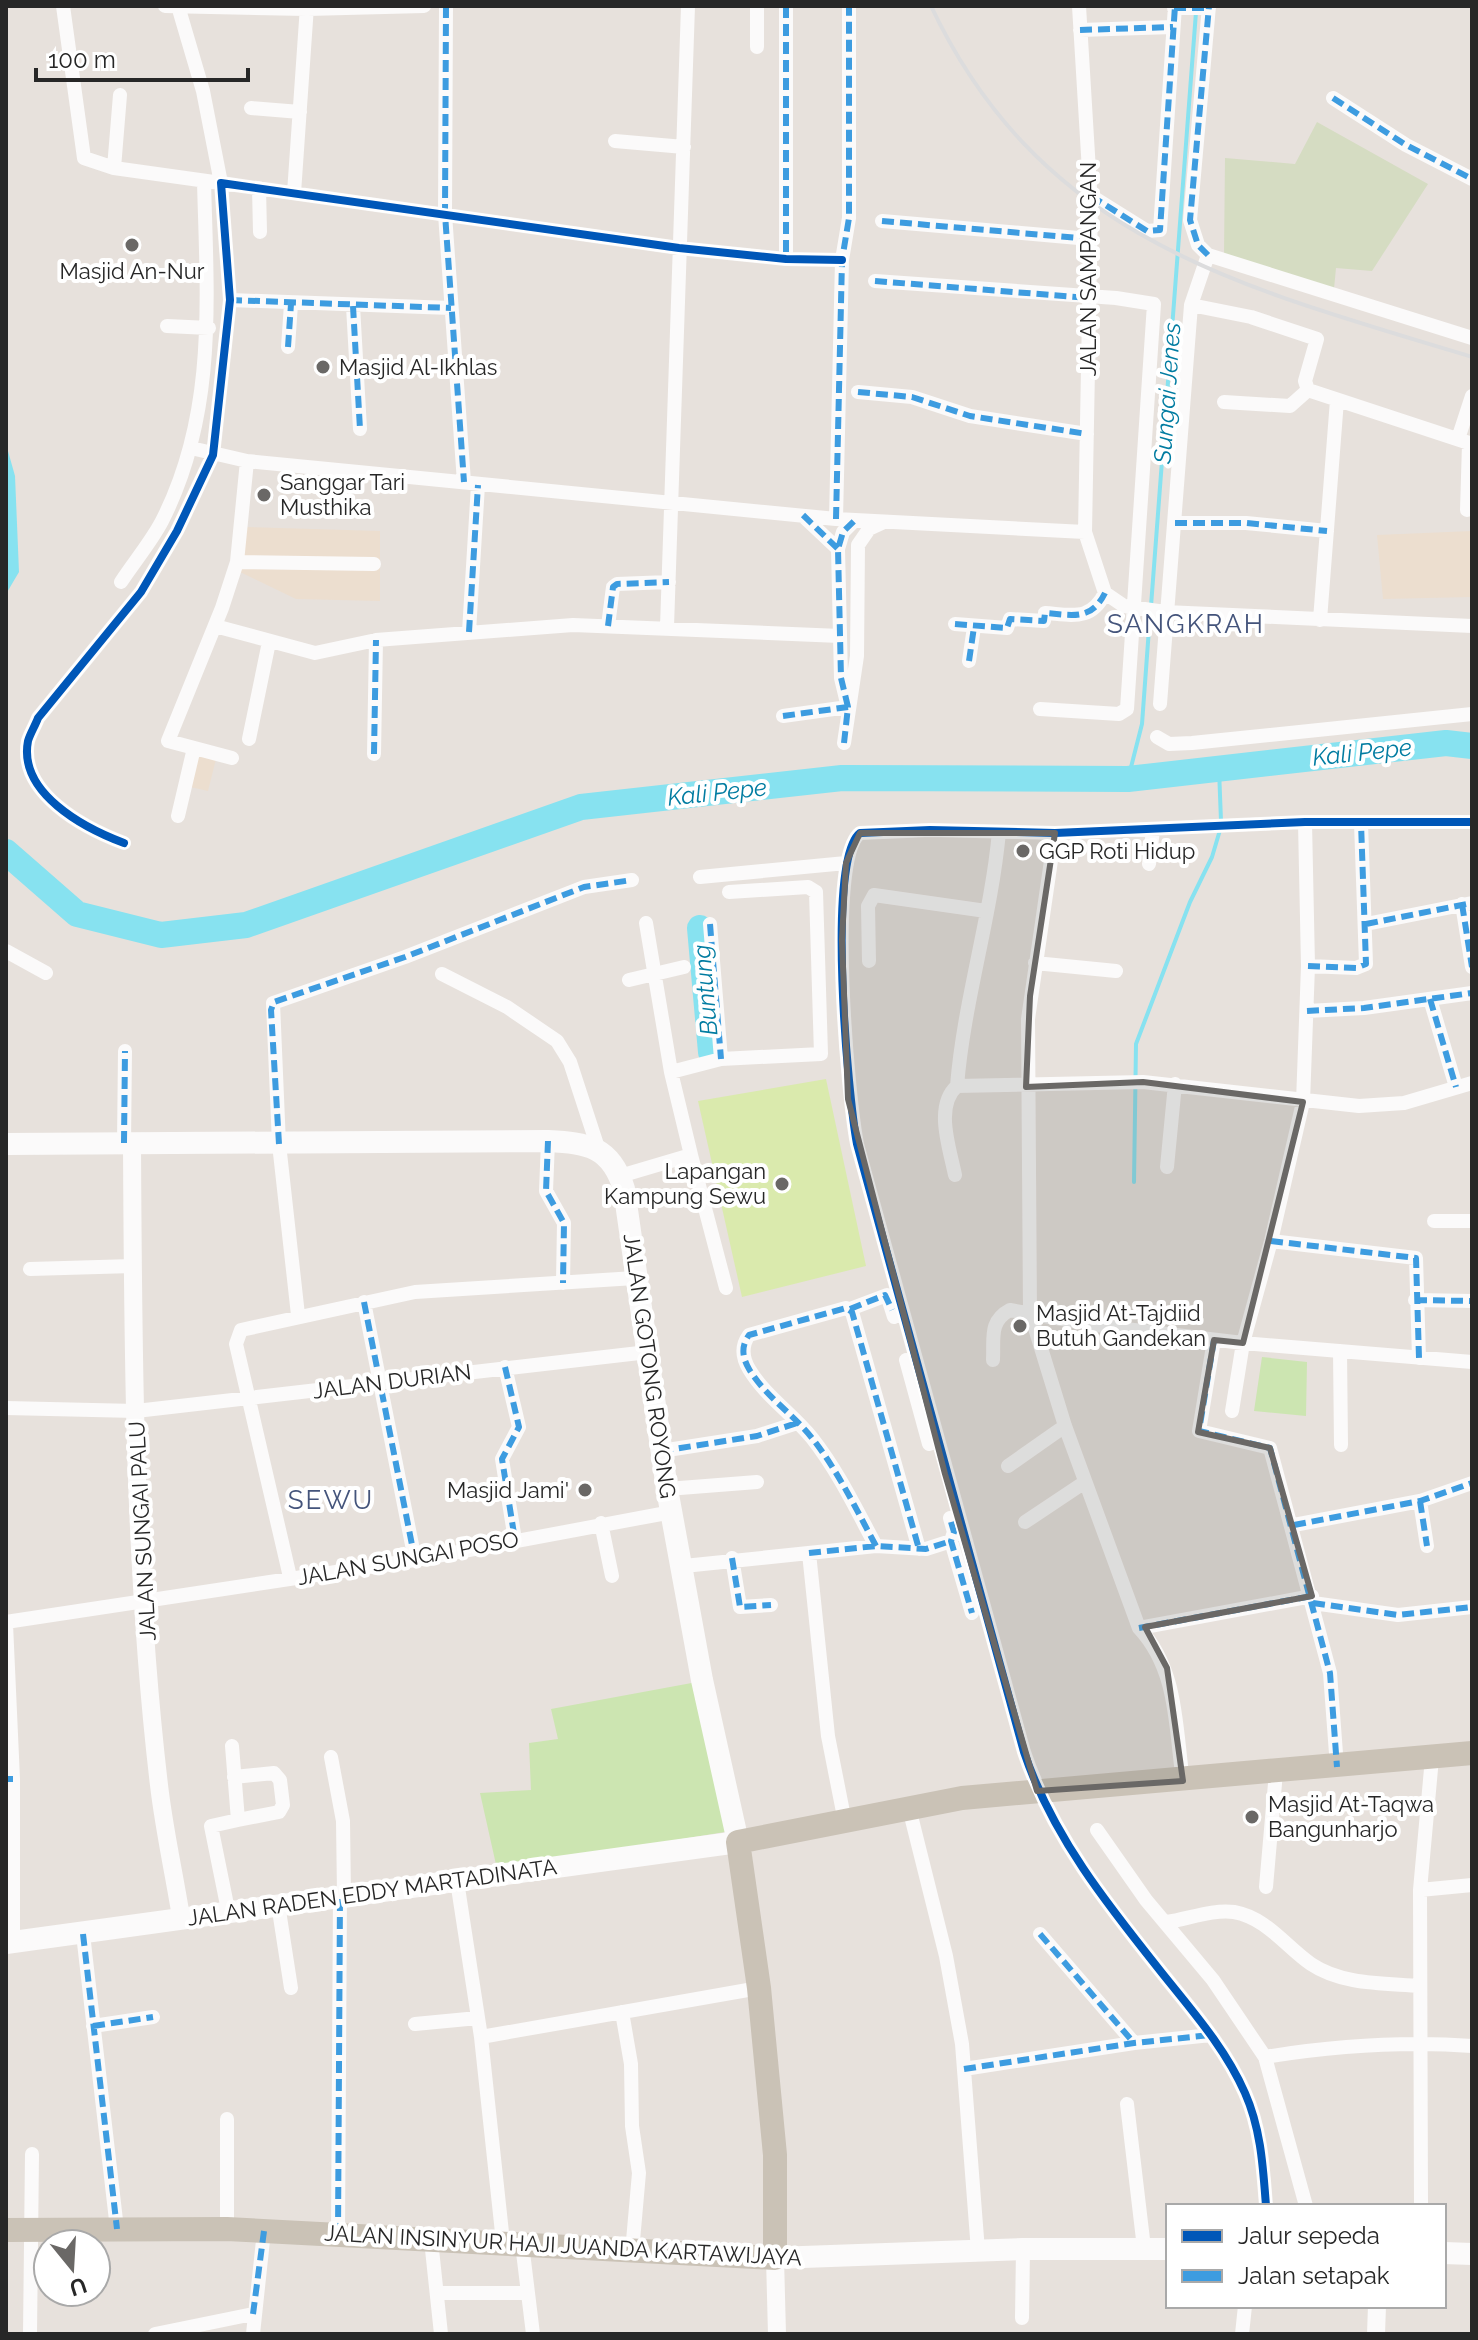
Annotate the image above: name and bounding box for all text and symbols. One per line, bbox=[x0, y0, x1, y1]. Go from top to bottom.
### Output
scale bar bbox=[36, 32, 248, 82]
text: 100 m bbox=[48, 45, 116, 74]
street label: JALAN SAMPANGAN bbox=[1075, 162, 1101, 376]
marker: Masjid An-Nur bbox=[123, 236, 141, 254]
place label: Masjid An-Nur bbox=[60, 258, 205, 284]
water label: Sungai Jenes bbox=[1148, 321, 1186, 466]
place label: Masjid Al-Ikhlas bbox=[339, 354, 497, 380]
marker: Masjid Al-Ikhlas bbox=[314, 358, 332, 376]
place label: Sanggar Tari Musthika bbox=[280, 469, 405, 520]
marker: Sanggar Tari Musthika bbox=[255, 486, 273, 504]
district label: SANGKRAH bbox=[1107, 609, 1265, 639]
water label: Kali Pepe bbox=[1311, 732, 1413, 772]
water label: Kali Pepe bbox=[666, 772, 768, 812]
place label: GGP Roti Hidup bbox=[1039, 838, 1195, 864]
marker: GGP Roti Hidup bbox=[1014, 842, 1032, 860]
water label: Buntung bbox=[687, 943, 723, 1037]
place label: Lapangan Kampung Sewu bbox=[604, 1158, 766, 1209]
marker: Lapangan Kampung Sewu bbox=[773, 1175, 791, 1193]
street label: JALAN GOTONG ROYONG bbox=[619, 1232, 681, 1500]
place label: Masjid At-Tajdiid Butuh Gandekan bbox=[1036, 1300, 1206, 1351]
marker: Masjid At-Tajdiid Butuh Gandekan bbox=[1011, 1317, 1029, 1335]
street label: JALAN DURIAN bbox=[311, 1358, 473, 1404]
street label: JALAN SUNGAI PALU bbox=[123, 1420, 161, 1642]
place label: Masjid Jami' bbox=[447, 1477, 569, 1503]
marker: Masjid Jami' bbox=[576, 1481, 594, 1499]
district label: SEWU bbox=[288, 1485, 374, 1515]
street label: JALAN SUNGAI POSO bbox=[295, 1526, 521, 1590]
place label: Masjid At-Taqwa Bangunharjo bbox=[1268, 1791, 1434, 1842]
marker: Masjid At-Taqwa Bangunharjo bbox=[1243, 1808, 1261, 1826]
street label: JALAN RADEN EDDY MARTADINATA bbox=[186, 1853, 559, 1931]
legend bbox=[1166, 2204, 1446, 2308]
street label: JALAN INSINYUR HAJI JUANDA KARTAWIJAYA bbox=[324, 2220, 803, 2270]
text: Jalur sepeda bbox=[1238, 2221, 1380, 2250]
north arrow bbox=[32, 2228, 112, 2308]
text: Jalan setapak bbox=[1238, 2261, 1390, 2290]
text: U bbox=[66, 2272, 90, 2302]

